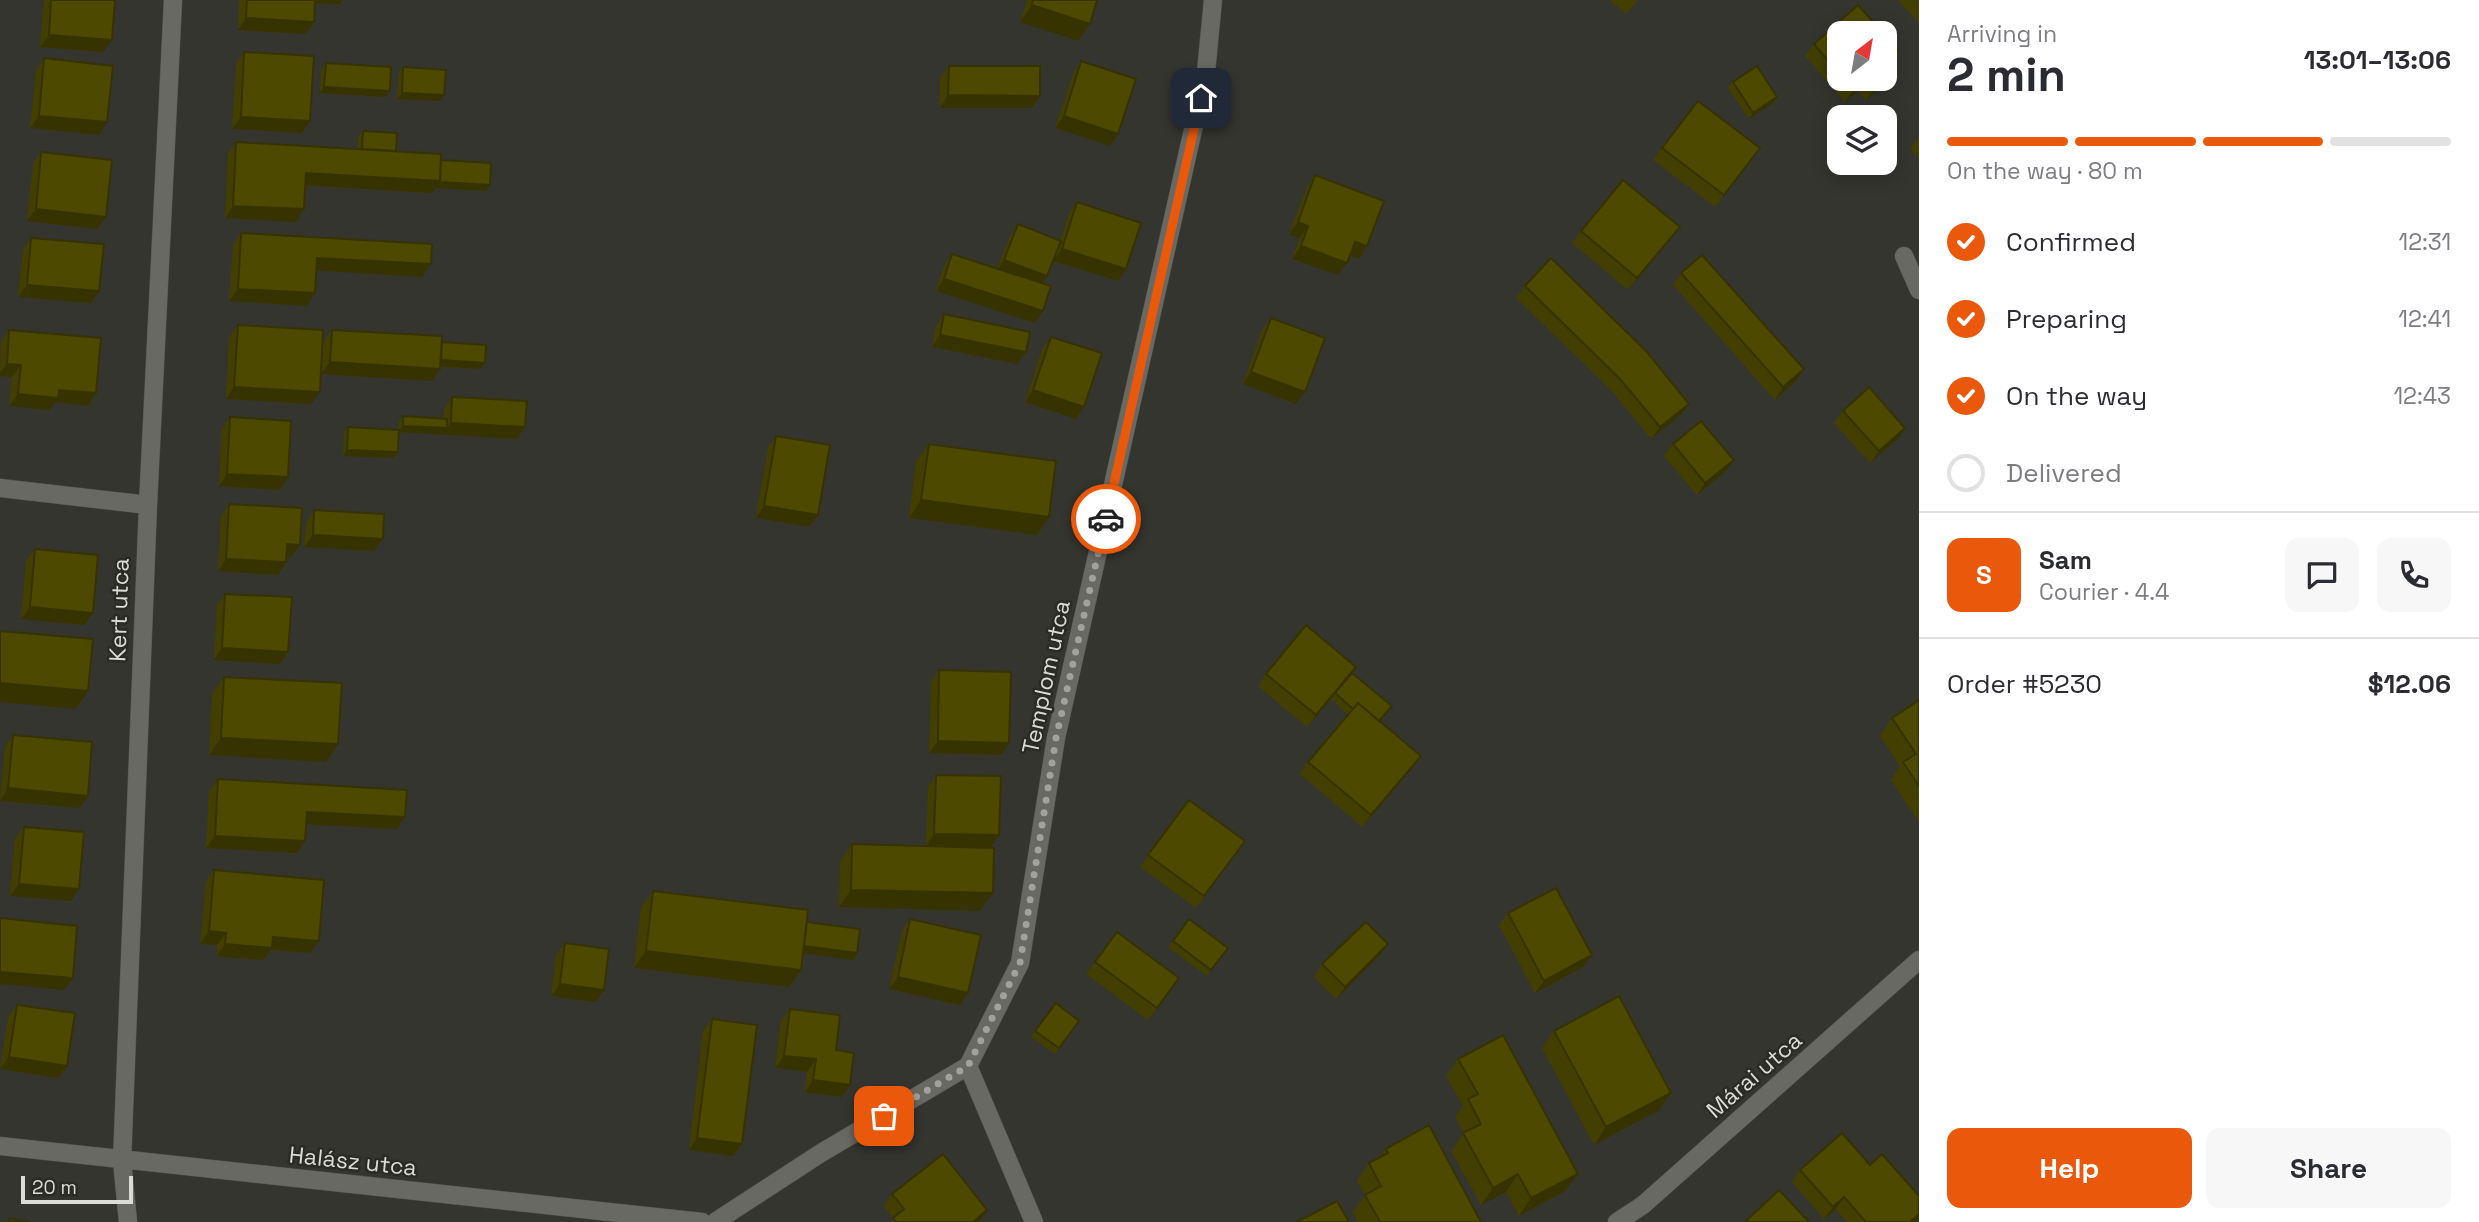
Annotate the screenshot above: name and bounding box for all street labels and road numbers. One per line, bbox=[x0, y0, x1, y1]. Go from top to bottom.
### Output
street label: Kert utca bbox=[102, 558, 136, 662]
street label: Templom utca bbox=[1015, 597, 1077, 757]
street label: Márai utca bbox=[1700, 1025, 1808, 1125]
street label: Halász utca bbox=[288, 1139, 418, 1183]

